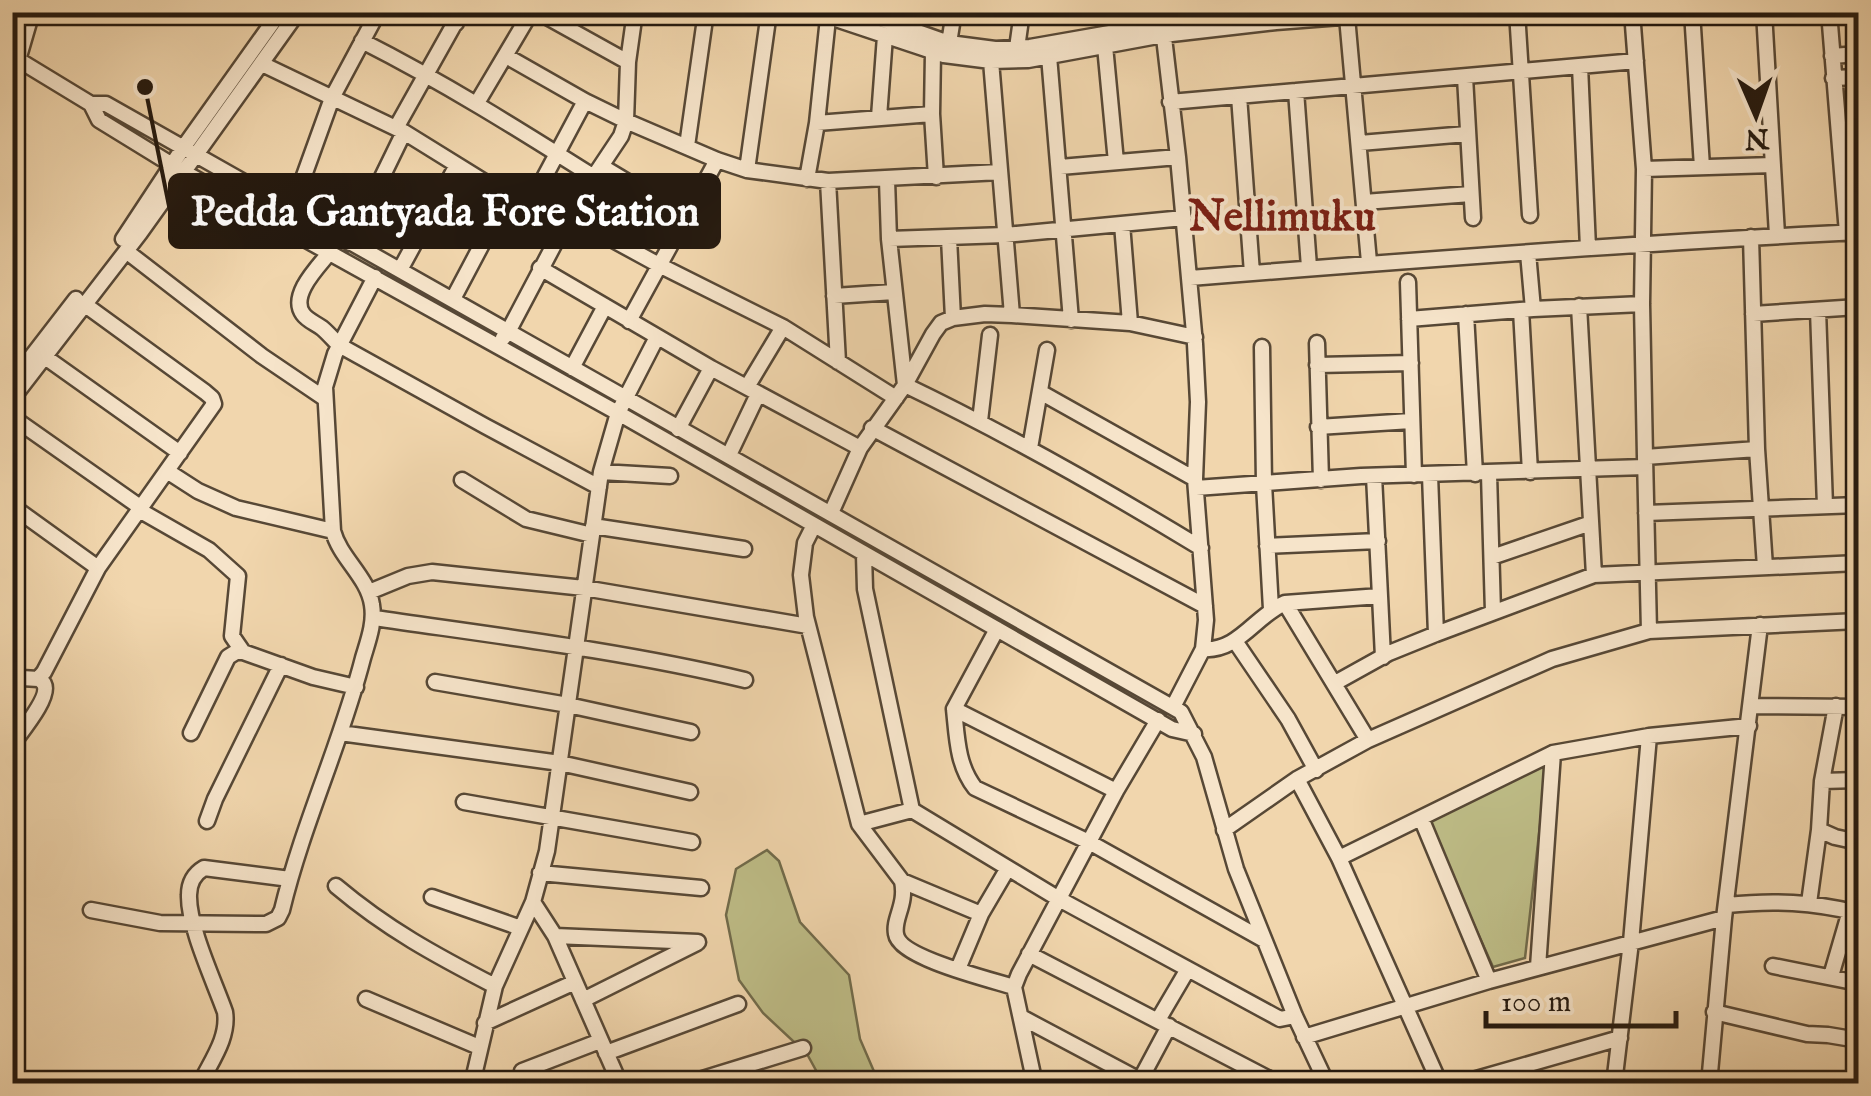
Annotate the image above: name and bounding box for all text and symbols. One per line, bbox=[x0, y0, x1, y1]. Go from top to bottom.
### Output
north arrow bbox=[1706, 65, 1806, 165]
text: N bbox=[1744, 120, 1771, 155]
callout: Pedda Gantyada Fore Station bbox=[170, 175, 719, 247]
text: Pedda Gantyada Fore Station bbox=[191, 187, 699, 240]
district label: Nellimuku bbox=[1188, 192, 1376, 245]
scale bar bbox=[1486, 966, 1676, 1028]
text: 100 m bbox=[1501, 984, 1571, 1022]

